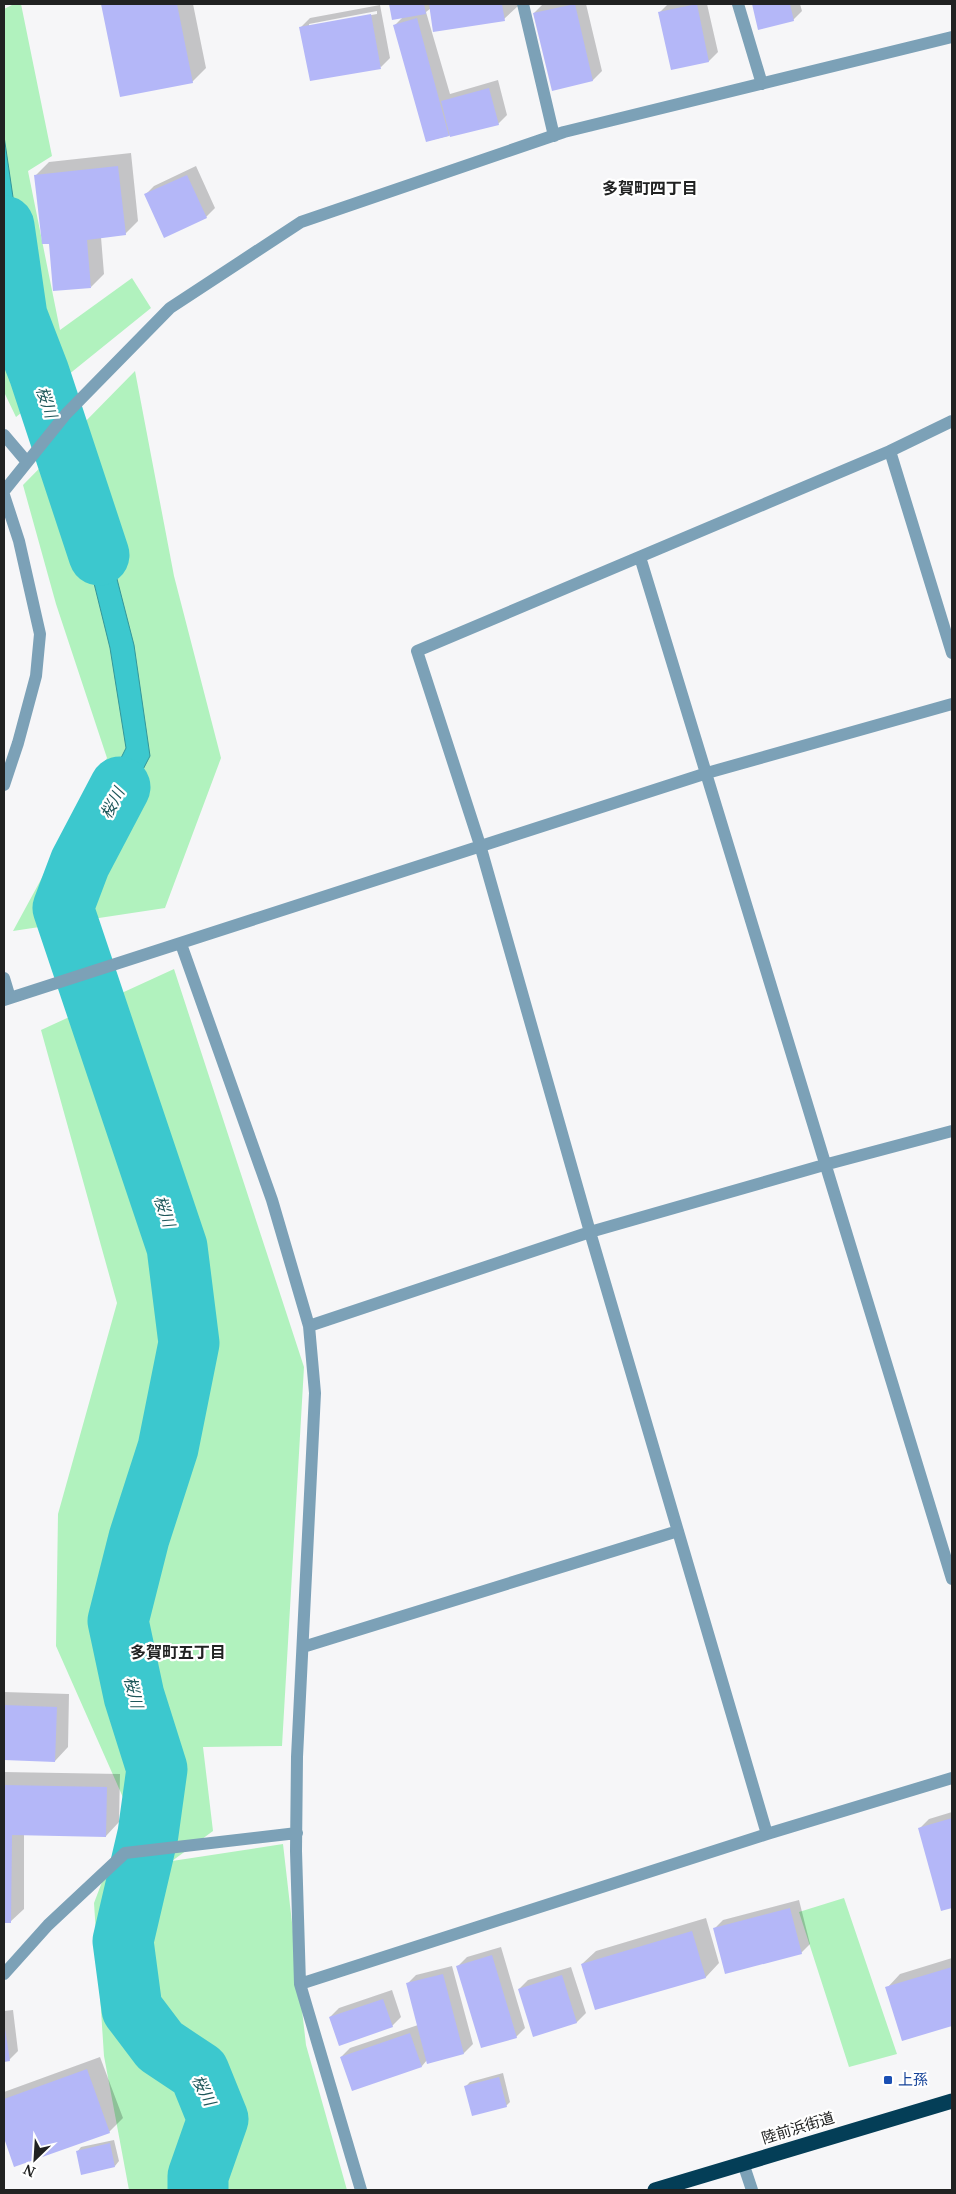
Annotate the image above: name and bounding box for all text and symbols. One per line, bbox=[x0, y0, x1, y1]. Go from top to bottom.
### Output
district label: 多賀町四丁目 bbox=[602, 177, 698, 199]
water label: 桜川 bbox=[31, 383, 63, 423]
water label: 桜川 bbox=[95, 782, 130, 822]
water label: 桜川 bbox=[149, 1192, 181, 1232]
district label: 多賀町五丁目 bbox=[130, 1641, 226, 1663]
water label: 桜川 bbox=[119, 1674, 149, 1712]
place label: 上孫 bbox=[898, 2069, 928, 2089]
water label: 桜川 bbox=[187, 2071, 222, 2111]
marker: 上孫 bbox=[882, 2074, 894, 2086]
street label: 陸前浜街道 bbox=[759, 2107, 837, 2148]
north arrow bbox=[10, 2134, 60, 2184]
text: N bbox=[20, 2160, 38, 2182]

